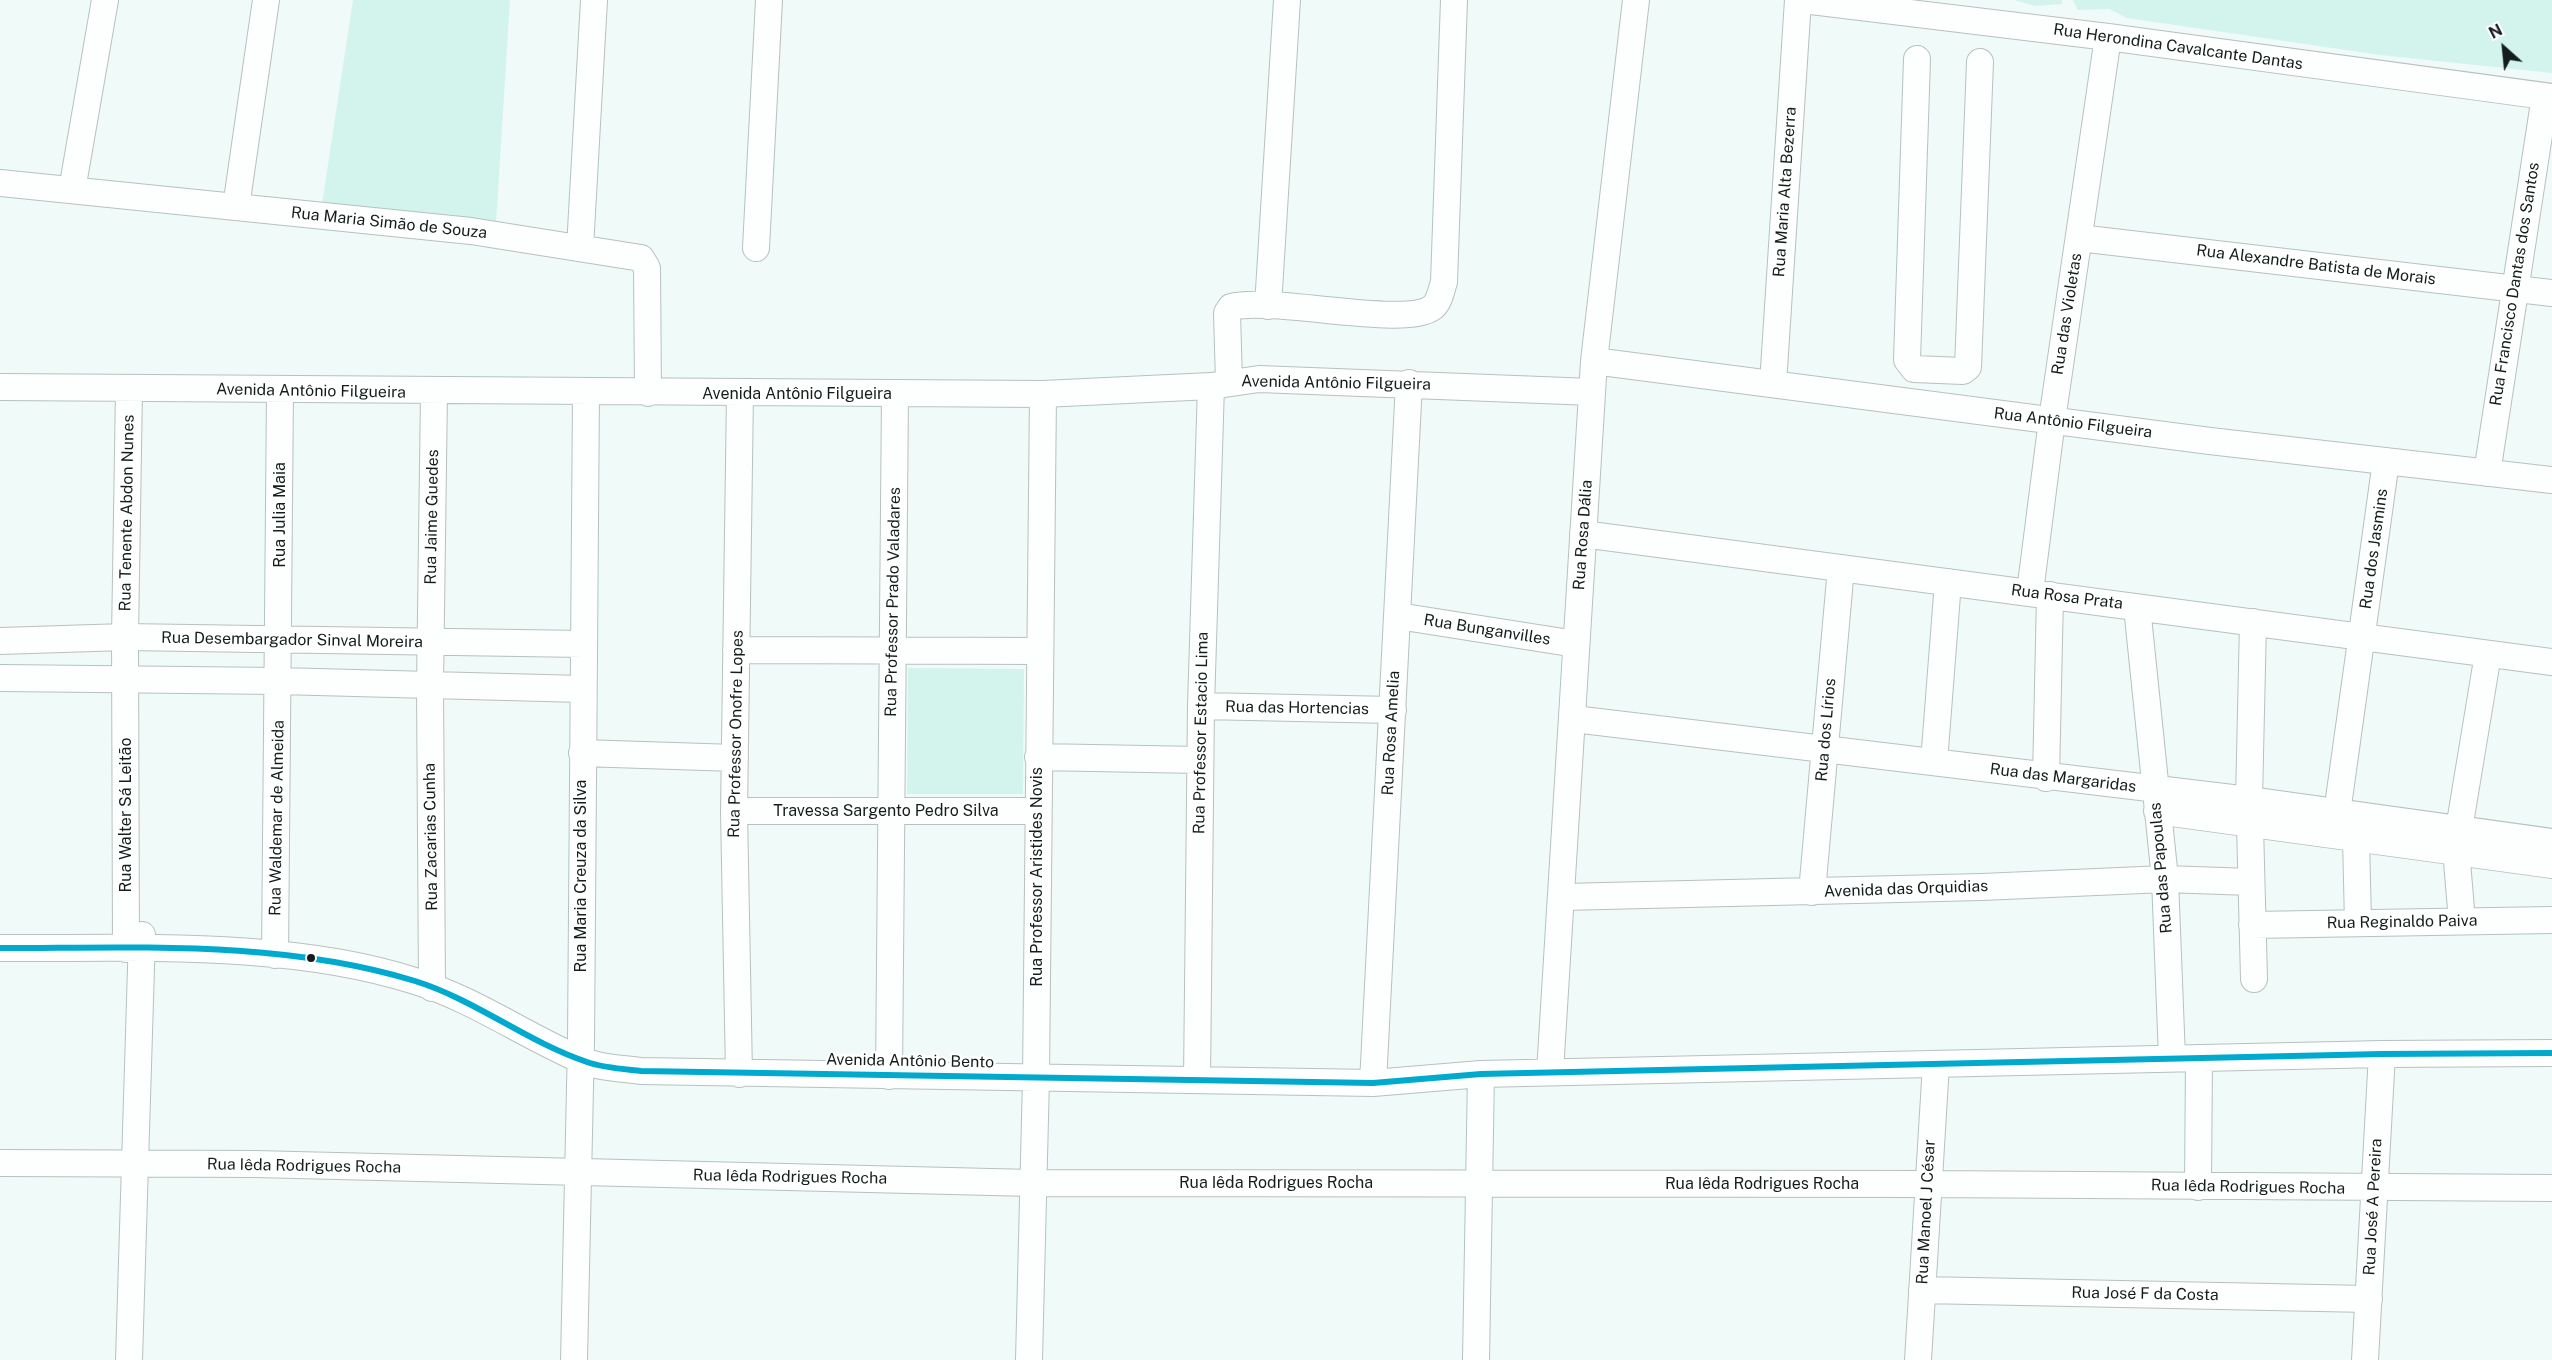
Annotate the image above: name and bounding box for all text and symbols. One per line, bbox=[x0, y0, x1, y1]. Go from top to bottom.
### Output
north arrow bbox=[2474, 18, 2534, 78]
street label: Rua Herondina Cavalcante Dantas bbox=[2052, 20, 2304, 74]
text: N bbox=[2486, 20, 2505, 43]
street label: Rua Maria Alta Bezerra bbox=[1769, 106, 1801, 278]
street label: Rua Francisco Dantas dos Santos bbox=[2486, 161, 2544, 407]
street label: Rua Maria Simão de Souza bbox=[290, 203, 488, 243]
street label: Rua Alexandre Batista de Morais bbox=[2195, 241, 2437, 289]
street label: Rua das Violetas bbox=[2048, 252, 2086, 376]
street label: Avenida Antônio Filgueira bbox=[1241, 372, 1431, 394]
street label: Avenida Antônio Filgueira bbox=[216, 380, 406, 402]
street label: Avenida Antônio Filgueira bbox=[702, 384, 892, 404]
street label: Rua Antônio Filgueira bbox=[1993, 404, 2153, 442]
street label: Rua Tenente Abdon Nunes bbox=[116, 414, 138, 612]
street label: Rua Jaime Guedes bbox=[421, 449, 443, 585]
street label: Rua Julia Maia bbox=[270, 462, 290, 568]
street label: Rua Rosa Dália bbox=[1570, 479, 1596, 591]
street label: Rua Professor Prado Valadares bbox=[881, 487, 905, 717]
street label: Rua dos Jasmins bbox=[2356, 488, 2392, 610]
street label: Rua Rosa Prata bbox=[2010, 581, 2124, 613]
street label: Rua Bunganvilles bbox=[1422, 611, 1552, 649]
street label: Rua Desembargador Sinval Moreira bbox=[161, 628, 423, 652]
street label: Rua Professor Onofre Lopes bbox=[725, 630, 747, 838]
street label: Rua Professor Estacio Lima bbox=[1190, 632, 1212, 834]
street label: Rua Rosa Amelia bbox=[1378, 670, 1404, 796]
street label: Rua dos Lírios bbox=[1812, 677, 1840, 783]
street label: Rua das Hortencias bbox=[1225, 697, 1369, 719]
street label: Rua Waldemar de Almeida bbox=[266, 720, 288, 916]
street label: Rua Walter Sá Leitão bbox=[116, 738, 136, 892]
street label: Rua das Margaridas bbox=[1989, 760, 2137, 796]
street label: Rua Zacarias Cunha bbox=[420, 763, 442, 911]
street label: Rua Professor Aristides Novis bbox=[1027, 767, 1047, 987]
street label: Rua Maria Creuza da Silva bbox=[571, 780, 591, 972]
street label: Travessa Sargento Pedro Silva bbox=[773, 801, 999, 821]
street label: Rua das Papoulas bbox=[2146, 802, 2176, 934]
street label: Avenida das Orquidias bbox=[1824, 877, 1988, 901]
street label: Rua Reginaldo Paiva bbox=[2326, 911, 2478, 933]
unlabelled marker bbox=[305, 952, 317, 964]
street label: Avenida Antônio Bento bbox=[826, 1050, 994, 1072]
street label: Rua José A Pereira bbox=[2360, 1138, 2386, 1276]
street label: Rua Manoel J César bbox=[1913, 1139, 1939, 1285]
street label: Rua Iêda Rodrigues Rocha bbox=[207, 1155, 401, 1177]
street label: Rua Iêda Rodrigues Rocha bbox=[693, 1166, 887, 1188]
street label: Rua Iêda Rodrigues Rocha bbox=[1179, 1173, 1373, 1193]
street label: Rua Iêda Rodrigues Rocha bbox=[1665, 1174, 1859, 1194]
street label: Rua Iêda Rodrigues Rocha bbox=[2151, 1176, 2345, 1198]
street label: Rua José F da Costa bbox=[2071, 1283, 2219, 1305]

